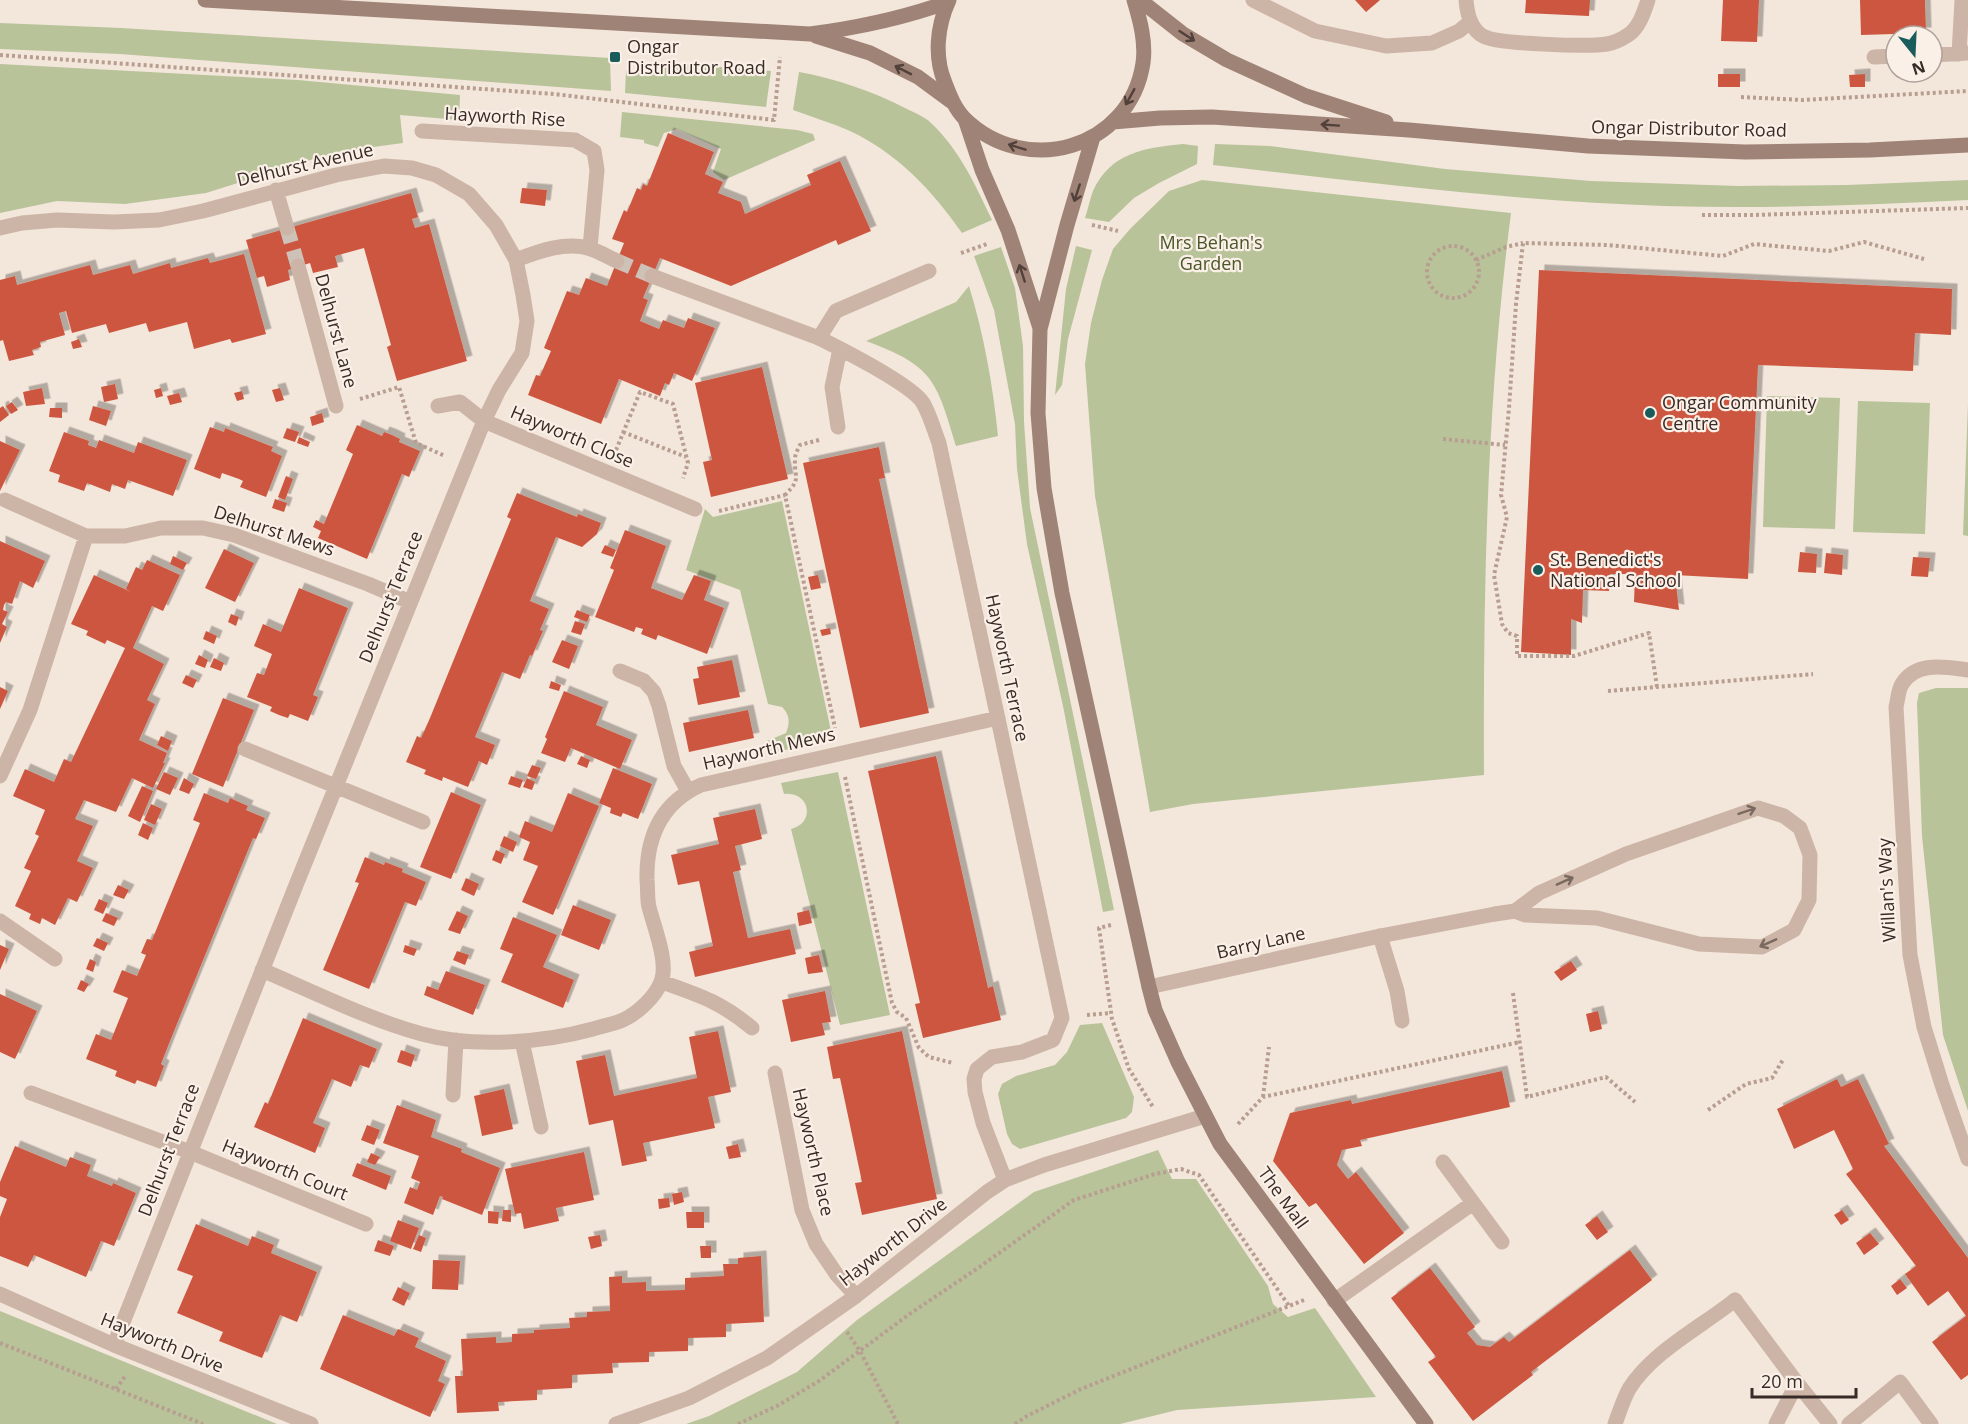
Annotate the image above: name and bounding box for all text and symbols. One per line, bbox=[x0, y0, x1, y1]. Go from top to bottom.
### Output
north arrow bbox=[1884, 24, 1944, 84]
one-way arrow bbox=[1178, 29, 1195, 42]
place label: Ongar Distributor Road bbox=[627, 34, 766, 79]
marker: Ongar Distributor Road bbox=[608, 50, 622, 64]
text: N bbox=[1909, 56, 1928, 81]
one-way arrow bbox=[895, 64, 913, 75]
one-way arrow bbox=[1124, 88, 1136, 105]
street label: Hayworth Rise bbox=[444, 101, 566, 131]
street label: Ongar Distributor Road bbox=[1591, 114, 1787, 142]
one-way arrow bbox=[1320, 119, 1340, 130]
street label: Delhurst Avenue bbox=[234, 137, 375, 191]
one-way arrow bbox=[1007, 141, 1026, 152]
one-way arrow bbox=[1071, 183, 1082, 202]
park label: Mrs Behan's Garden bbox=[1159, 230, 1263, 275]
one-way arrow bbox=[1016, 264, 1027, 283]
street label: Delhurst Lane bbox=[310, 271, 364, 391]
place label: Ongar Community Centre bbox=[1662, 390, 1817, 435]
street label: Hayworth Close bbox=[507, 399, 638, 473]
marker: Ongar Community Centre bbox=[1643, 406, 1657, 420]
street label: Delhurst Mews bbox=[211, 499, 338, 561]
street label: Delhurst Terrace bbox=[353, 527, 427, 666]
place label: St. Benedict's National School bbox=[1550, 547, 1681, 592]
marker: St. Benedict's National School bbox=[1531, 563, 1545, 577]
street label: Hayworth Terrace bbox=[981, 592, 1035, 744]
street label: Hayworth Mews bbox=[700, 721, 837, 775]
one-way arrow bbox=[1737, 805, 1756, 816]
street label: Willan's Way bbox=[1871, 836, 1901, 943]
one-way arrow bbox=[1556, 875, 1574, 886]
street label: Barry Lane bbox=[1214, 920, 1308, 964]
one-way arrow bbox=[1760, 938, 1778, 949]
street label: Delhurst Terrace bbox=[132, 1080, 204, 1219]
street label: Hayworth Place bbox=[788, 1085, 840, 1218]
street label: Hayworth Court bbox=[219, 1133, 352, 1205]
street label: The Mall bbox=[1253, 1162, 1314, 1233]
street label: Hayworth Drive bbox=[834, 1192, 951, 1291]
street label: Hayworth Drive bbox=[97, 1306, 227, 1378]
scale bar bbox=[1752, 1361, 1856, 1399]
text: 20 m bbox=[1761, 1369, 1803, 1393]

